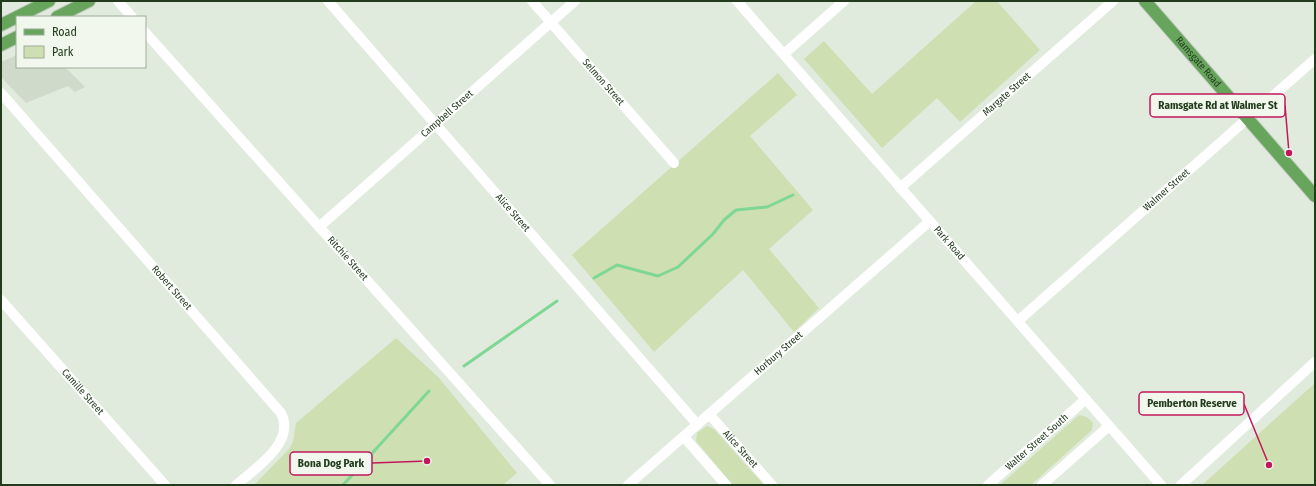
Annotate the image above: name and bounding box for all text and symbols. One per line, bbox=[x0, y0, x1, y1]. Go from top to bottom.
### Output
legend bbox=[16, 16, 146, 68]
text: Road bbox=[52, 25, 77, 39]
street label: Ramsgate Road bbox=[1173, 34, 1223, 90]
text: Park bbox=[52, 45, 74, 59]
street label: Selmon Street bbox=[580, 57, 627, 108]
street label: Margate Street bbox=[980, 70, 1034, 119]
street label: Campbell Street bbox=[419, 87, 476, 140]
callout: Ramsgate Rd at Walmer St bbox=[1150, 94, 1285, 117]
text: Ramsgate Rd at Walmer St bbox=[1158, 99, 1278, 112]
street label: Walmer Street bbox=[1141, 166, 1193, 214]
street label: Alice Street bbox=[493, 191, 533, 235]
street label: Park Road bbox=[931, 224, 967, 263]
street label: Ritchie Street bbox=[325, 234, 371, 284]
street label: Robert Street bbox=[149, 263, 195, 313]
street label: Horbury Street bbox=[752, 329, 806, 378]
street label: Camille Street bbox=[59, 367, 107, 418]
callout: Pemberton Reserve bbox=[1139, 392, 1244, 415]
text: Pemberton Reserve bbox=[1147, 397, 1237, 410]
street label: Walter Street South bbox=[1003, 411, 1071, 473]
street label: Alice Street bbox=[720, 428, 761, 471]
callout: Bona Dog Park bbox=[290, 452, 372, 475]
text: Bona Dog Park bbox=[298, 457, 365, 470]

